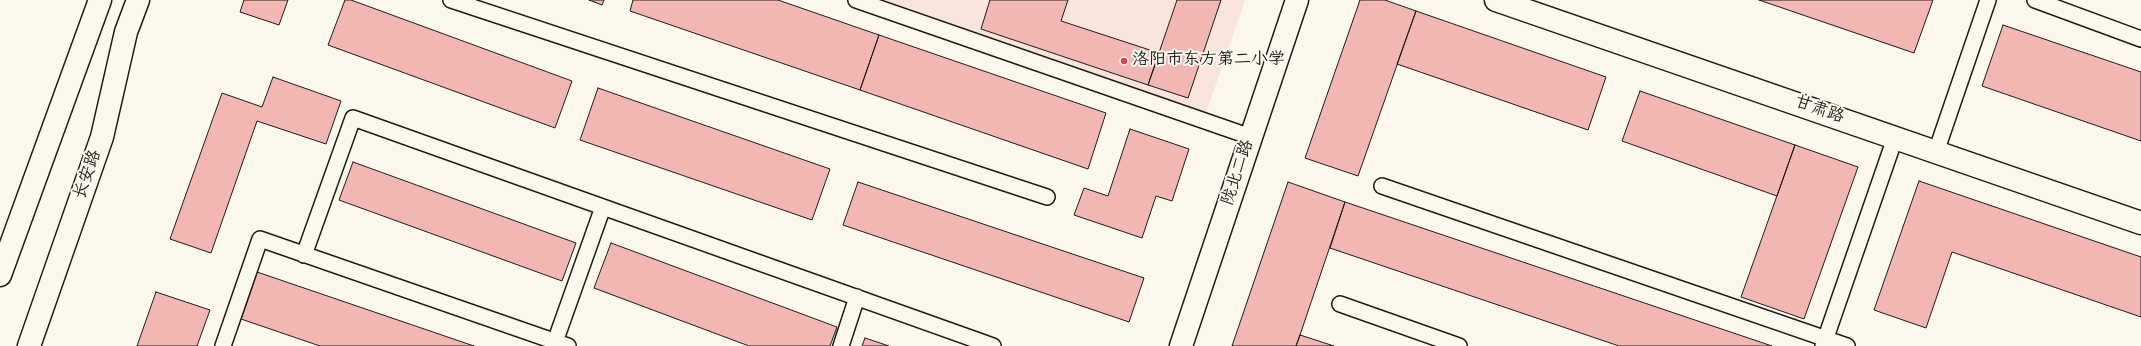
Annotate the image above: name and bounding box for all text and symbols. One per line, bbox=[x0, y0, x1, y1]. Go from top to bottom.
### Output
place label: 洛阳市东方第二小学 bbox=[1132, 51, 1285, 71]
marker: 洛阳市东方第二小学 bbox=[1119, 56, 1129, 66]
street label: 甘肃路 bbox=[1792, 93, 1846, 129]
street label: 陇北二路 bbox=[1219, 138, 1259, 208]
street label: 长安路 bbox=[71, 148, 107, 202]

